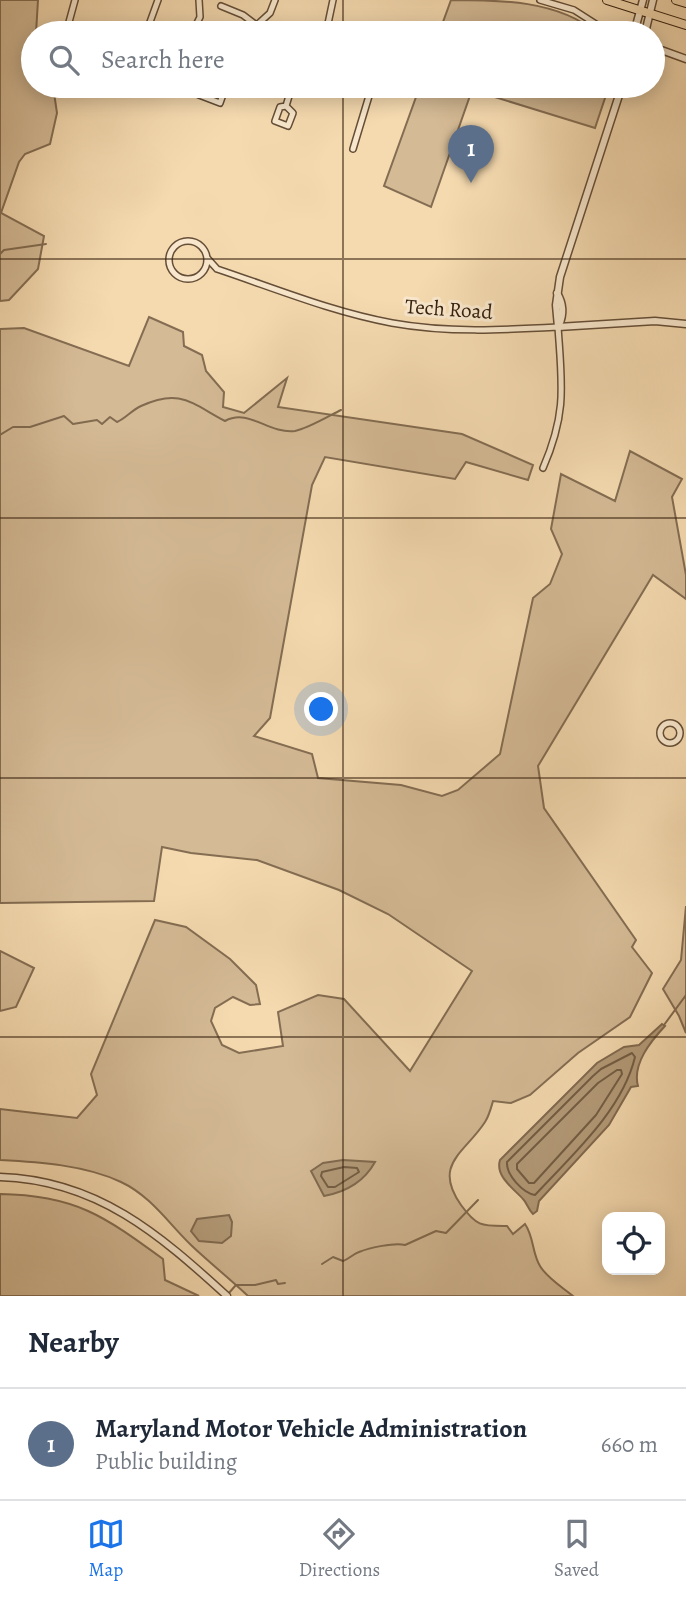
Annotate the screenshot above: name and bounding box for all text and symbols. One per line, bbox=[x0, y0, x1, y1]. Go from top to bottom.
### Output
search box bbox=[21, 21, 665, 98]
icon: search bbox=[45, 41, 83, 79]
text: Search here bbox=[101, 42, 225, 77]
pin: 1 bbox=[448, 125, 494, 183]
street label: Tech Road bbox=[404, 292, 494, 326]
your location bbox=[304, 692, 338, 726]
map controls bbox=[602, 1212, 665, 1275]
button: locate bbox=[602, 1212, 665, 1275]
text: Nearby bbox=[28, 1322, 119, 1362]
text: Maryland Motor Vehicle Administration bbox=[95, 1411, 527, 1446]
text: 1 bbox=[47, 1429, 55, 1460]
text: 660 m bbox=[601, 1429, 658, 1460]
text: Public building bbox=[95, 1446, 237, 1477]
tab: Map bbox=[87, 1515, 125, 1583]
tab: Directions bbox=[299, 1515, 380, 1583]
tab: Saved bbox=[554, 1515, 599, 1583]

